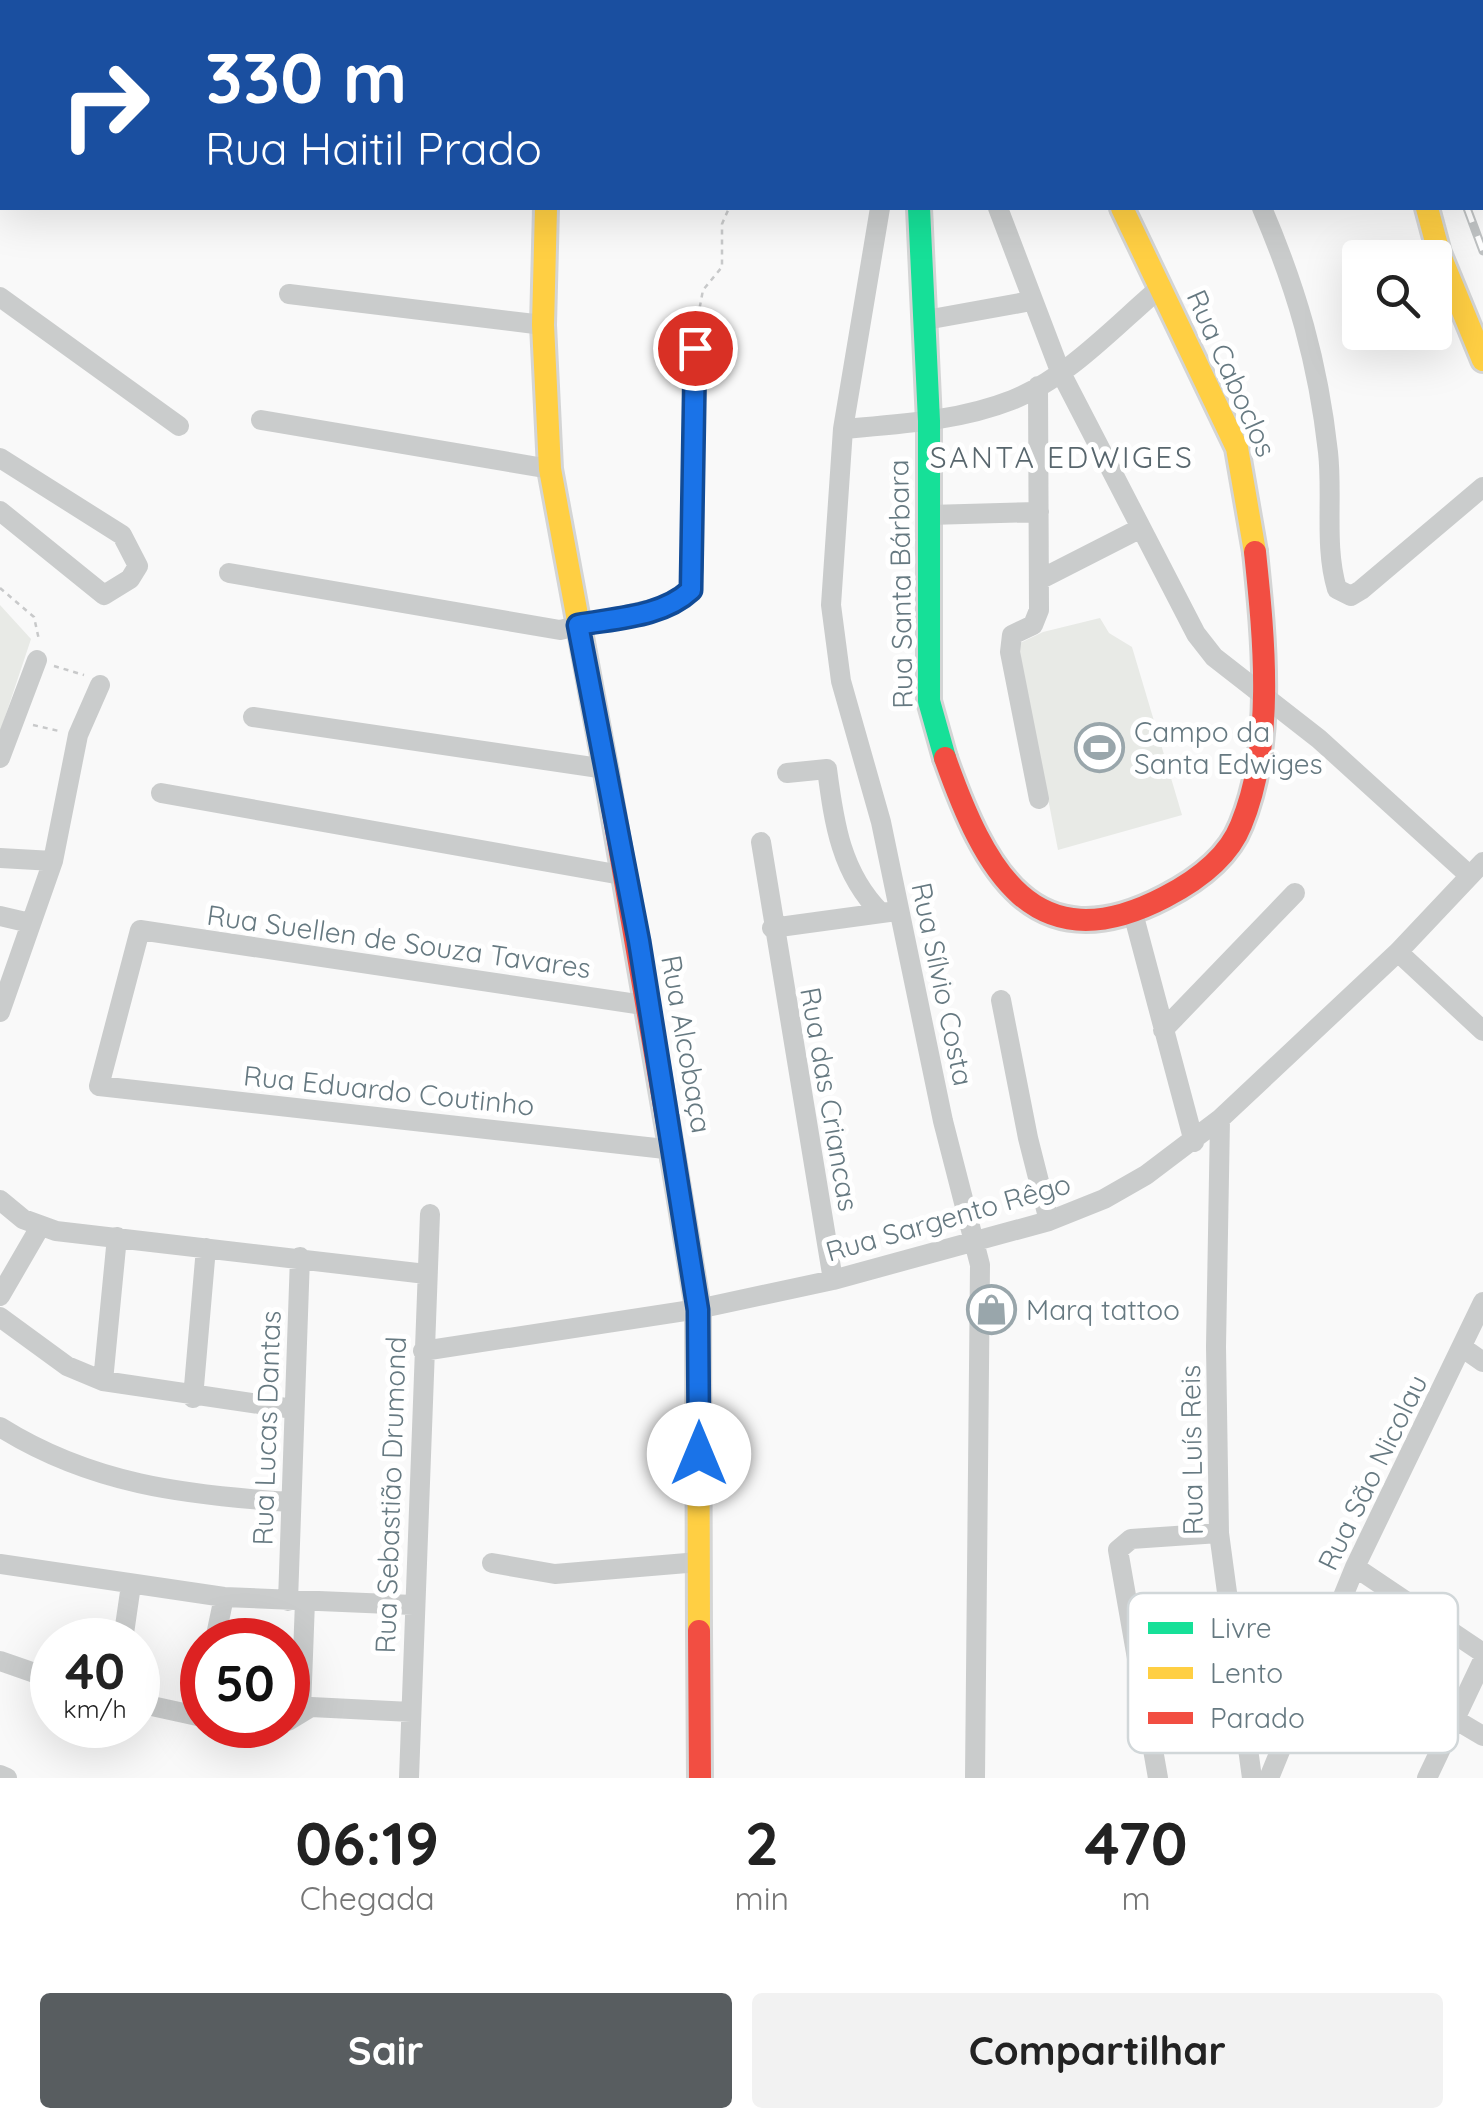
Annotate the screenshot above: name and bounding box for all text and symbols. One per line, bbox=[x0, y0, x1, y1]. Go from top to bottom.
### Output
text: 330 m bbox=[205, 33, 407, 121]
icon: right bbox=[40, 40, 170, 170]
text: Rua Haitil Prado bbox=[205, 120, 542, 176]
map controls bbox=[1342, 240, 1452, 350]
button: search bbox=[1342, 240, 1452, 350]
street label: Rua Caboclos bbox=[1180, 284, 1284, 462]
pin bbox=[653, 306, 738, 391]
icon: arrive bbox=[668, 321, 723, 376]
district label: SANTA EDWIGES bbox=[930, 438, 1194, 476]
street label: Rua Santa Bárbara bbox=[880, 459, 920, 709]
place label: Campo da Santa Edwiges bbox=[1134, 714, 1323, 781]
sports icon: Campo da Santa Edwiges bbox=[1073, 721, 1125, 773]
street label: Rua Sílvio Costa bbox=[904, 879, 982, 1089]
street label: Rua Suellen de Souza Tavares bbox=[205, 897, 593, 985]
street label: Rua Alcobaça bbox=[654, 952, 720, 1136]
street label: Rua das Criancas bbox=[793, 984, 867, 1214]
street label: Rua Eduardo Coutinho bbox=[242, 1057, 536, 1123]
street label: Rua Sargento Rêgo bbox=[822, 1165, 1074, 1269]
shop icon: Marq tattoo bbox=[965, 1283, 1017, 1335]
place label: Marq tattoo bbox=[1026, 1292, 1180, 1327]
street label: Rua Lucas Dantas bbox=[244, 1310, 288, 1546]
street label: Rua Sebastião Drumond bbox=[367, 1336, 413, 1654]
street label: Rua Luís Reis bbox=[1172, 1365, 1210, 1535]
street label: Rua São Nicolau bbox=[1310, 1369, 1434, 1575]
position arrow bbox=[647, 1402, 751, 1506]
legend bbox=[1128, 1593, 1458, 1753]
text: Livre bbox=[1210, 1610, 1272, 1645]
speed limit sign: 50 bbox=[180, 1618, 310, 1748]
text: 40 bbox=[65, 1639, 125, 1702]
text: Lento bbox=[1210, 1655, 1283, 1690]
text: km/h bbox=[63, 1693, 127, 1724]
text: Parado bbox=[1210, 1700, 1305, 1735]
text: 06:19 bbox=[295, 1805, 439, 1880]
text: 2 bbox=[745, 1805, 779, 1880]
text: 470 bbox=[1084, 1805, 1188, 1880]
text: Chegada bbox=[300, 1878, 435, 1918]
text: min bbox=[735, 1878, 789, 1918]
text: m bbox=[1121, 1878, 1151, 1918]
button: Sair bbox=[40, 1993, 732, 2108]
button: Compartilhar bbox=[752, 1993, 1443, 2108]

